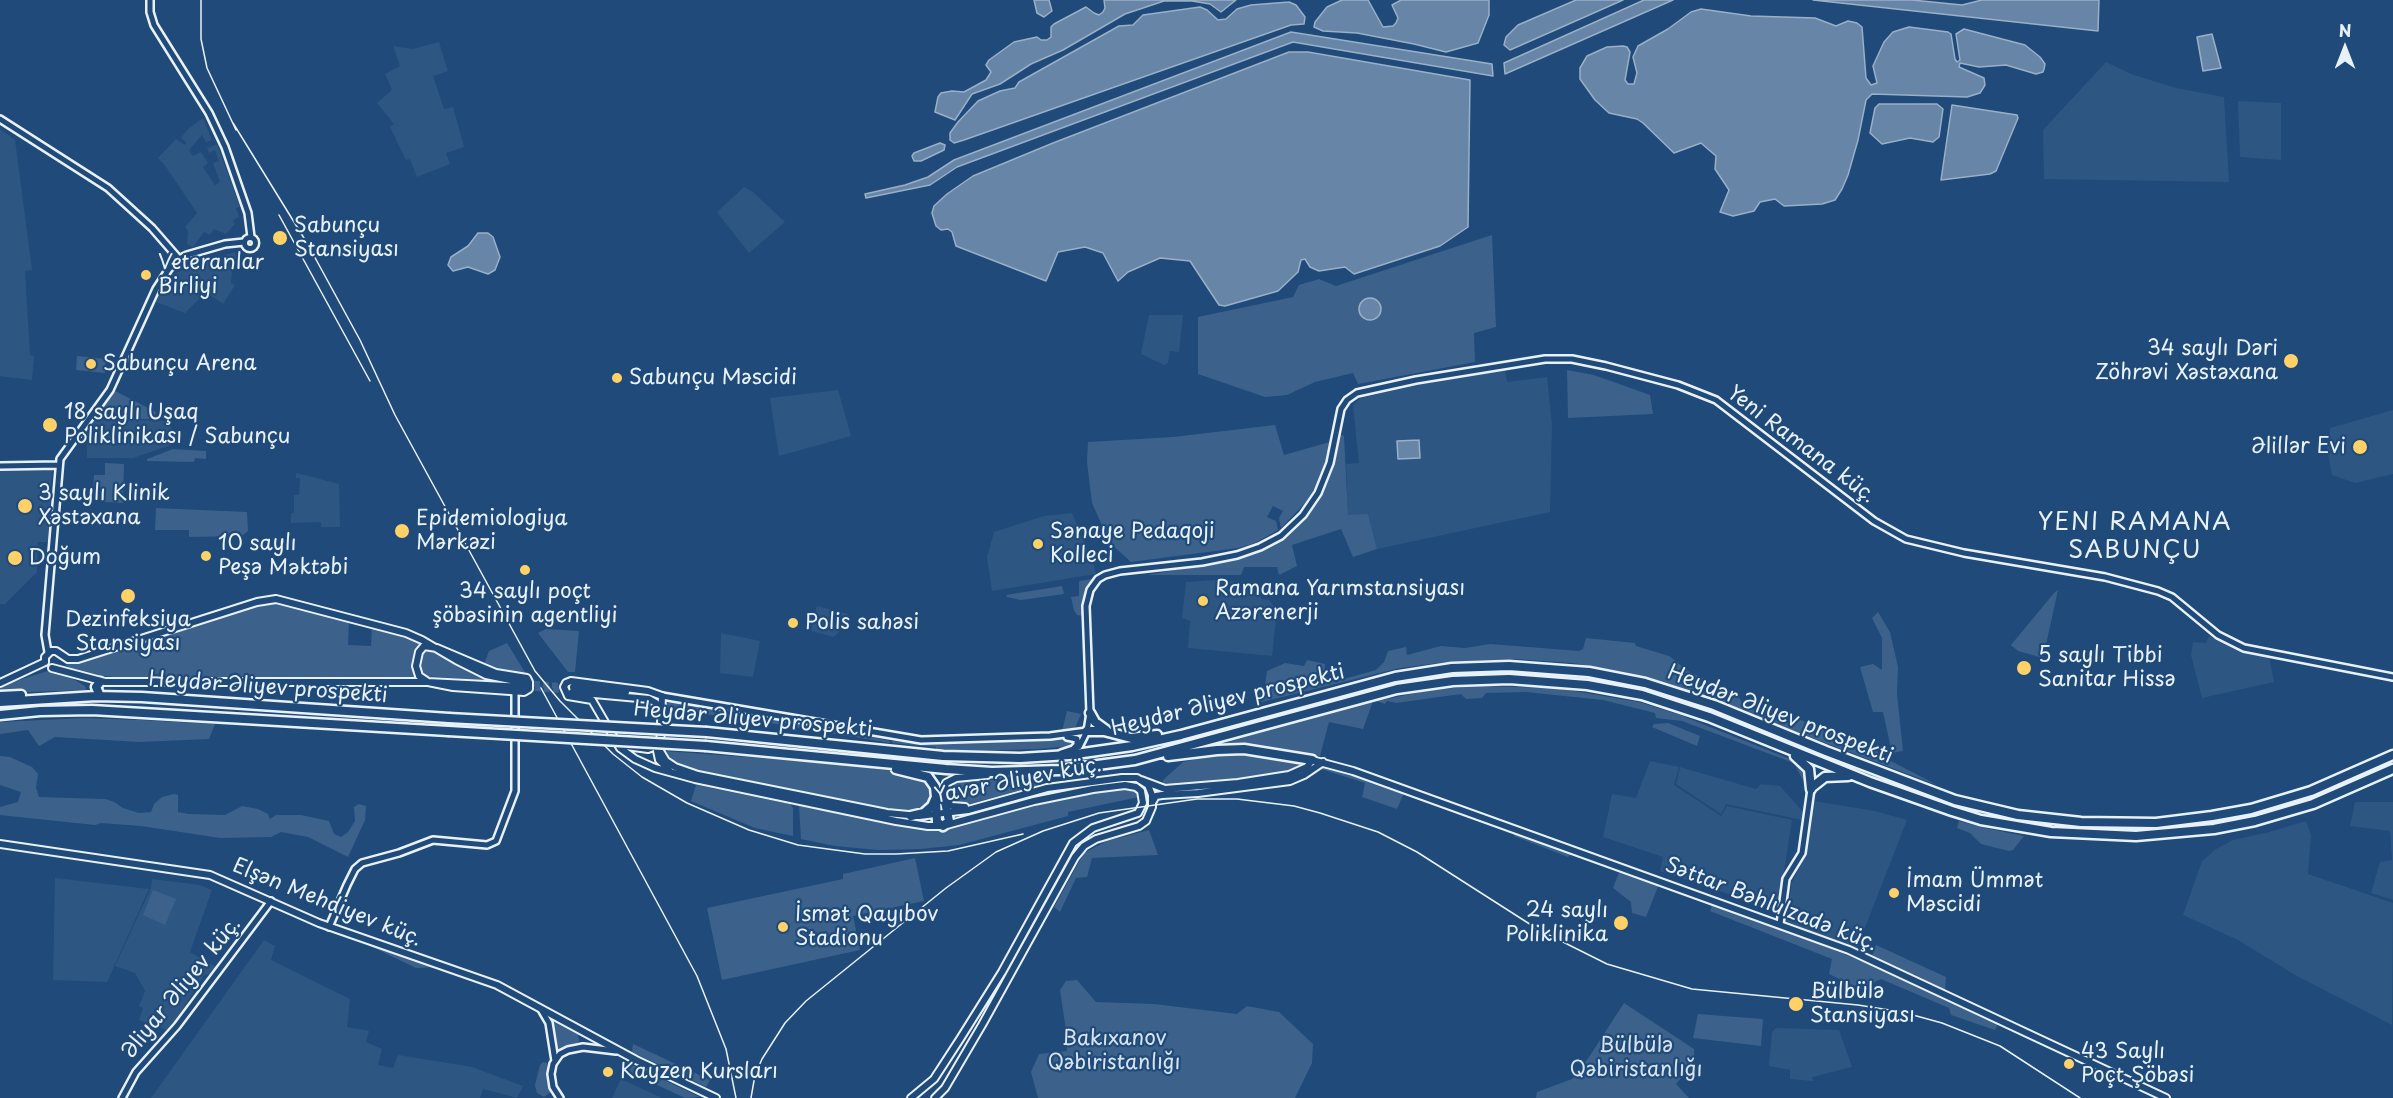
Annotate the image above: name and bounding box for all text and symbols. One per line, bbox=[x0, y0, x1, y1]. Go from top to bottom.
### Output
north arrow bbox=[2315, 18, 2375, 78]
text: N bbox=[2339, 18, 2351, 42]
place label: Sabunçu Stansiyası bbox=[294, 213, 399, 263]
marker: Sabunçu Stansiyası bbox=[271, 229, 289, 247]
place label: Veteranlar Birliyi bbox=[158, 250, 264, 300]
marker: Veteranlar Birliyi bbox=[139, 268, 153, 282]
place label: 34 saylı Dəri Zöhrəvi Xəstəxana bbox=[2095, 336, 2278, 386]
place label: Sabunçu Arena bbox=[103, 351, 257, 377]
marker: 34 saylı Dəri Zöhrəvi Xəstəxana bbox=[2282, 352, 2300, 370]
marker: Sabunçu Arena bbox=[84, 357, 98, 371]
place label: Sabunçu Məscidi bbox=[629, 365, 797, 391]
marker: Sabunçu Məscidi bbox=[610, 371, 624, 385]
street label: Yeni Ramana küç. bbox=[1722, 381, 1880, 509]
place label: 18 saylı Uşaq Poliklinikası / Sabunçu bbox=[64, 400, 290, 450]
marker: 18 saylı Uşaq Poliklinikası / Sabunçu bbox=[41, 416, 59, 434]
place label: Əlillər Evi bbox=[2252, 434, 2346, 460]
marker: Əlillər Evi bbox=[2351, 438, 2369, 456]
place label: 3 saylı Klinik Xəstəxana bbox=[38, 481, 170, 531]
marker: 3 saylı Klinik Xəstəxana bbox=[16, 497, 34, 515]
place label: Epidemiologiya Mərkəzi bbox=[416, 506, 567, 556]
district label: YENI RAMANA SABUNÇU bbox=[2039, 509, 2231, 565]
place label: Sənaye Pedaqoji Kolleci bbox=[1050, 519, 1215, 569]
marker: Epidemiologiya Mərkəzi bbox=[393, 522, 411, 540]
place label: 10 saylı Peşə Məktəbi bbox=[218, 531, 348, 581]
marker: Sənaye Pedaqoji Kolleci bbox=[1031, 537, 1045, 551]
place label: Doğum bbox=[28, 545, 101, 571]
marker: Doğum bbox=[6, 549, 24, 567]
marker: 10 saylı Peşə Məktəbi bbox=[199, 549, 213, 563]
marker: 34 saylı poçt şöbəsinin agentliyi bbox=[518, 563, 532, 577]
place label: Ramana Yarımstansiyası Azərenerji bbox=[1215, 576, 1465, 626]
place label: 34 saylı poçt şöbəsinin agentliyi bbox=[432, 579, 618, 629]
marker: Dezinfeksiya Stansiyası bbox=[119, 587, 137, 605]
marker: Ramana Yarımstansiyası Azərenerji bbox=[1196, 594, 1210, 608]
place label: Dezinfeksiya Stansiyası bbox=[65, 607, 191, 657]
place label: Polis sahəsi bbox=[805, 610, 919, 636]
marker: Polis sahəsi bbox=[786, 616, 800, 630]
place label: 5 saylı Tibbi Sanitar Hissə bbox=[2038, 643, 2176, 693]
marker: 5 saylı Tibbi Sanitar Hissə bbox=[2015, 659, 2033, 677]
street label: Heydər Əliyev prospekti bbox=[1109, 660, 1347, 742]
street label: Heydər Əliyev prospekti bbox=[1664, 660, 1896, 770]
street label: Heydər Əliyev prospekti bbox=[148, 667, 388, 709]
street label: Heydər Əliyev prospekti bbox=[633, 697, 873, 743]
street label: Yavər Əliyev küç. bbox=[932, 752, 1104, 810]
street label: Elşən Mehdiyev küç. bbox=[229, 853, 425, 953]
street label: Səttar Bəhlulzadə küç. bbox=[1661, 853, 1881, 957]
place label: İmam Ümmət Məscidi bbox=[1906, 868, 2043, 918]
marker: İmam Ümmət Məscidi bbox=[1887, 886, 1901, 900]
place label: 24 saylı Poliklinika bbox=[1505, 898, 1608, 948]
place label: İsmət Qayıbov Stadionu bbox=[795, 902, 938, 952]
street label: Əliyar Əliyev küç. bbox=[117, 912, 247, 1064]
marker: 24 saylı Poliklinika bbox=[1612, 914, 1630, 932]
marker: İsmət Qayıbov Stadionu bbox=[776, 920, 790, 934]
place label: Bülbülə Stansiyası bbox=[1810, 979, 1915, 1029]
marker: Bülbülə Stansiyası bbox=[1787, 995, 1805, 1013]
park label: Bakıxanov Qəbiristanlığı bbox=[1047, 1026, 1181, 1076]
park label: Bülbülə Qəbiristanlığı bbox=[1569, 1033, 1703, 1083]
place label: 43 Saylı Poçt Şöbəsi bbox=[2081, 1039, 2194, 1089]
marker: 43 Saylı Poçt Şöbəsi bbox=[2062, 1057, 2076, 1071]
place label: Kayzen Kursları bbox=[620, 1059, 778, 1085]
marker: Kayzen Kursları bbox=[601, 1065, 615, 1079]

